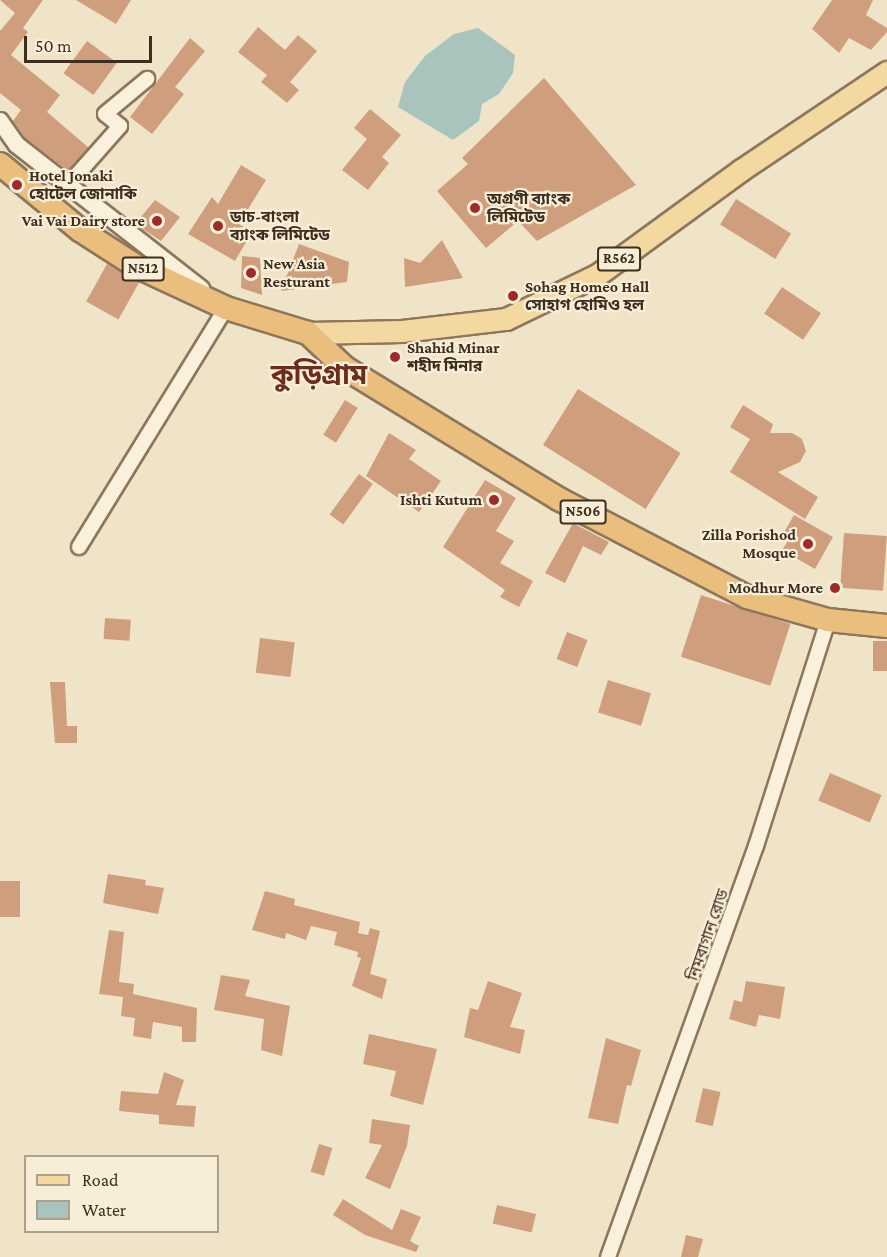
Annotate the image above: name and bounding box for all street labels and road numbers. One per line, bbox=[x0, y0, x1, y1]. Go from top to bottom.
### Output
road number: R562 bbox=[596, 247, 642, 271]
road number: N512 bbox=[120, 257, 166, 281]
road number: N506 bbox=[559, 500, 607, 524]
street label: নিমবাগান রোড bbox=[683, 887, 733, 983]

